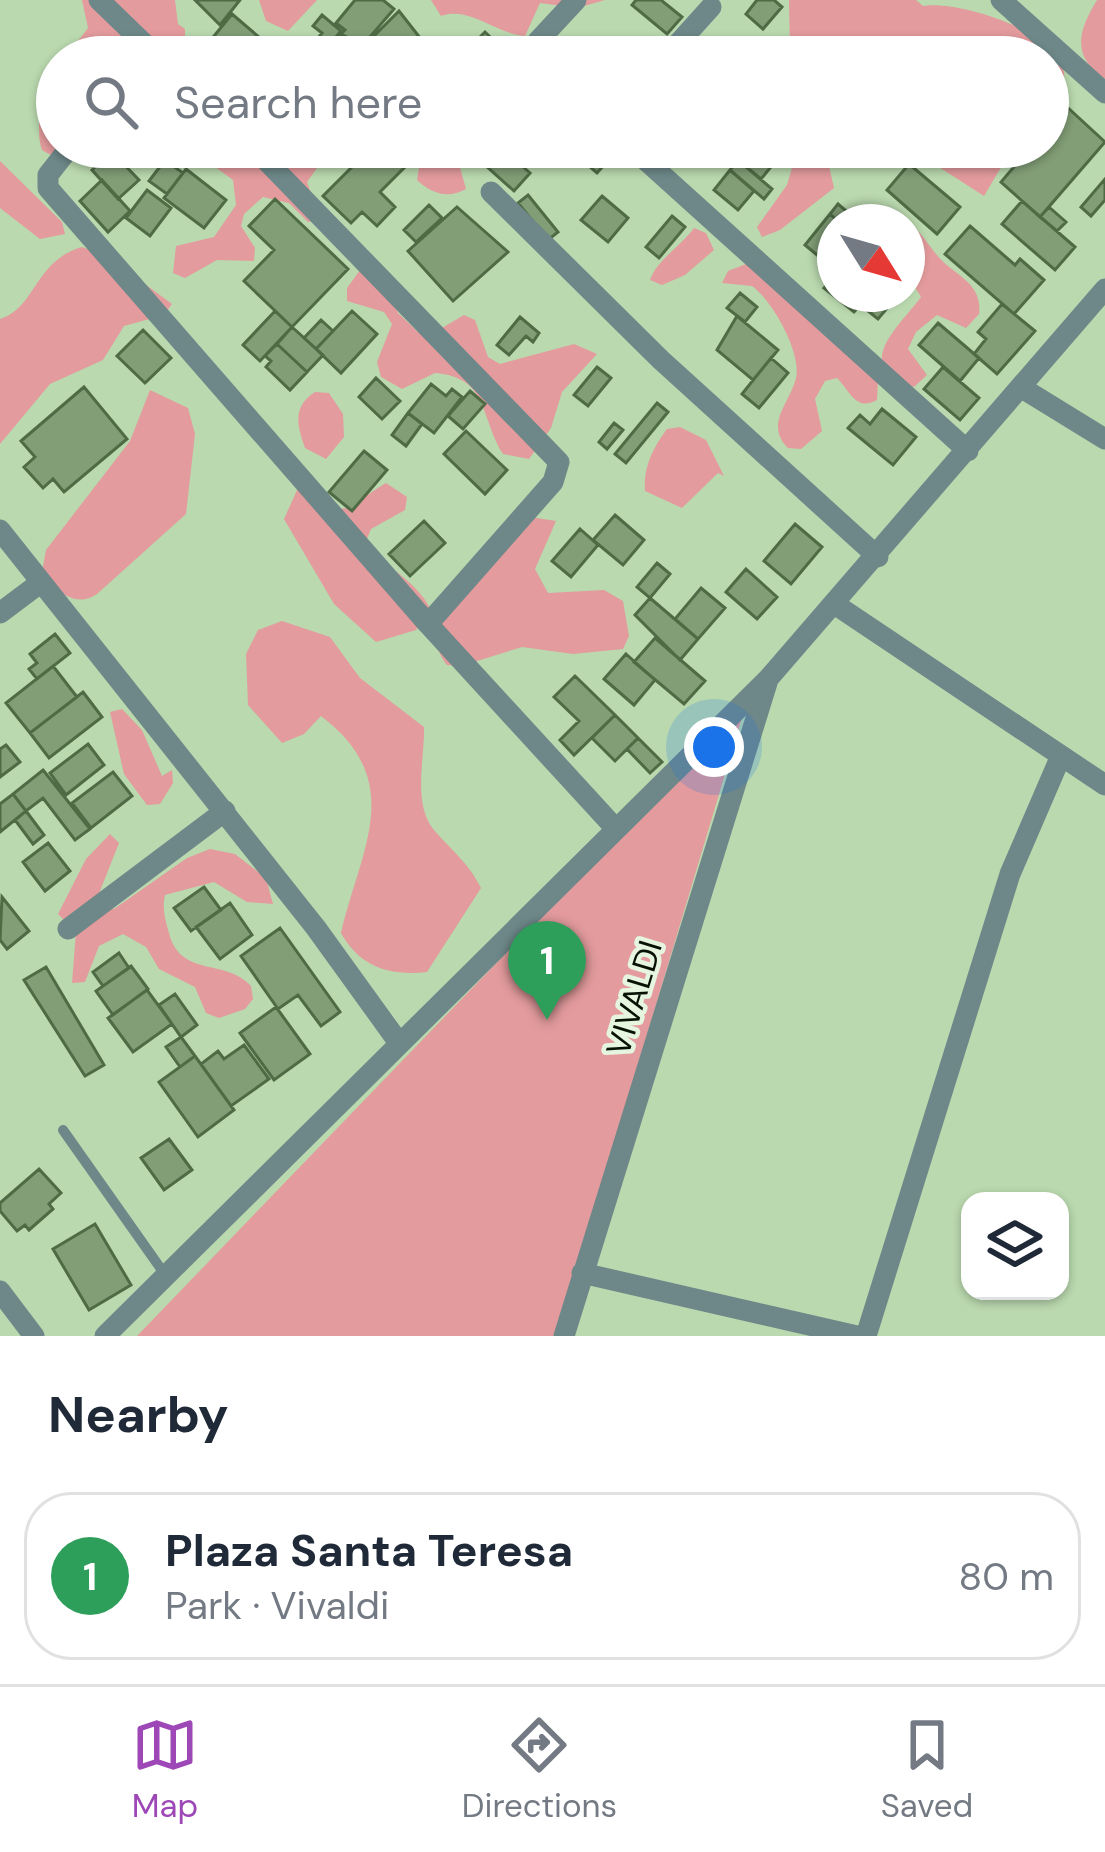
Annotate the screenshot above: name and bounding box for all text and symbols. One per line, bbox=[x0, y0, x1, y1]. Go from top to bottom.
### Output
search box bbox=[36, 36, 1069, 168]
icon: search bbox=[78, 69, 144, 135]
text: Search here bbox=[174, 73, 422, 132]
north arrow bbox=[817, 204, 925, 312]
your location bbox=[684, 717, 744, 777]
pin: 1 bbox=[508, 921, 586, 1020]
street label: VIVALDI bbox=[596, 935, 672, 1061]
map controls bbox=[961, 1192, 1069, 1300]
button: layers bbox=[961, 1192, 1069, 1300]
text: Nearby bbox=[48, 1381, 229, 1448]
text: Plaza Santa Teresa bbox=[165, 1521, 573, 1580]
text: 1 bbox=[83, 1551, 97, 1602]
text: 80 m bbox=[958, 1551, 1054, 1602]
text: Park · Vivaldi bbox=[165, 1580, 389, 1631]
tab: Map bbox=[132, 1712, 198, 1827]
tab: Directions bbox=[462, 1712, 617, 1827]
tab: Saved bbox=[881, 1712, 973, 1827]

